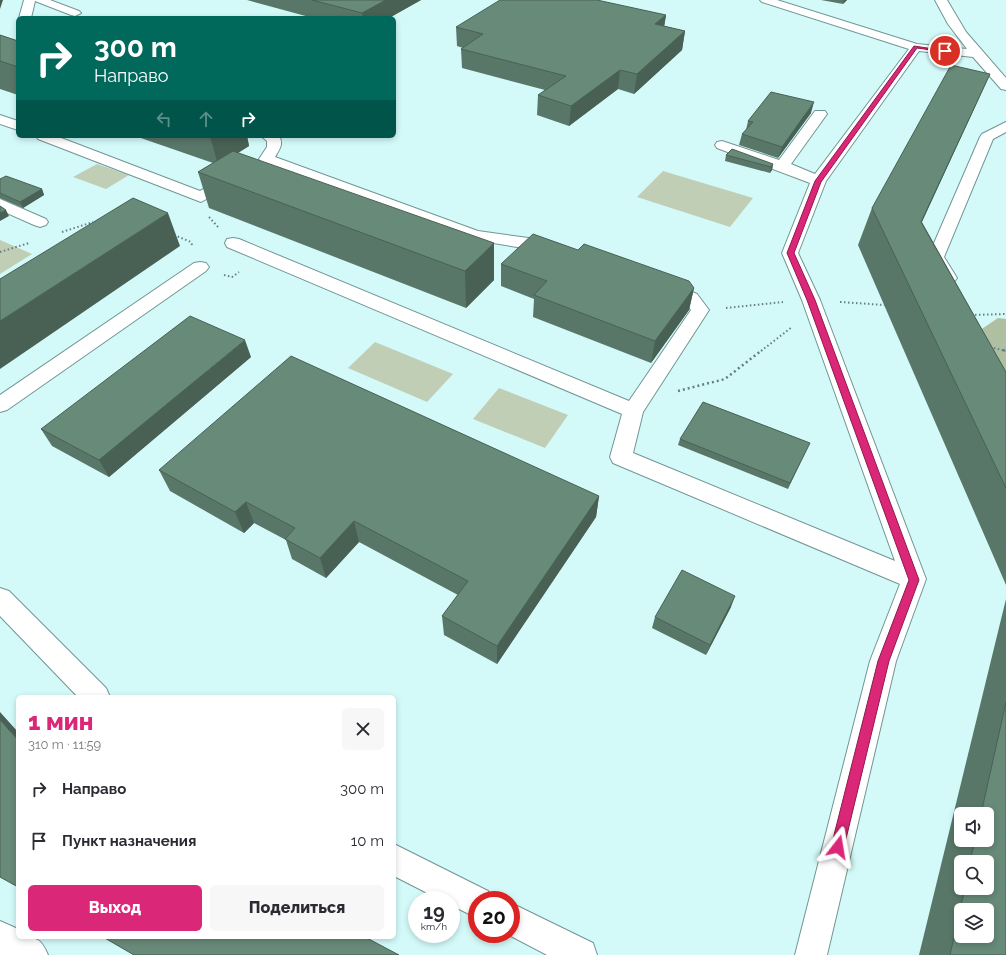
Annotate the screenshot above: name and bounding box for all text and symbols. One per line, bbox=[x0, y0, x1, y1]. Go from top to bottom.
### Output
text: 300 m bbox=[94, 31, 177, 64]
icon: right bbox=[28, 32, 80, 84]
pin bbox=[928, 34, 962, 68]
icon: arrive bbox=[934, 40, 956, 62]
text: Направо bbox=[94, 65, 168, 86]
icon: left bbox=[153, 108, 175, 130]
icon: ahead bbox=[195, 108, 217, 130]
icon: right bbox=[237, 108, 259, 130]
text: 1 мин bbox=[28, 707, 93, 736]
button: close bbox=[342, 708, 384, 750]
text: 310 m · 11:59 bbox=[28, 737, 101, 752]
icon: right bbox=[28, 778, 50, 800]
text: Направо bbox=[62, 780, 126, 798]
text: 300 m bbox=[340, 780, 384, 798]
map controls bbox=[954, 807, 994, 943]
button: sound bbox=[954, 807, 994, 847]
position arrow bbox=[817, 826, 859, 868]
icon: arrive bbox=[28, 830, 50, 852]
text: Пункт назначения bbox=[62, 832, 196, 850]
text: 10 m bbox=[351, 832, 384, 850]
button: search bbox=[954, 855, 994, 895]
button: Выход bbox=[28, 885, 202, 931]
button: Поделиться bbox=[210, 885, 384, 931]
speed limit sign: 20 bbox=[468, 891, 520, 943]
text: 19 bbox=[423, 900, 445, 924]
button: layers bbox=[954, 903, 994, 943]
text: km/h bbox=[421, 921, 447, 932]

